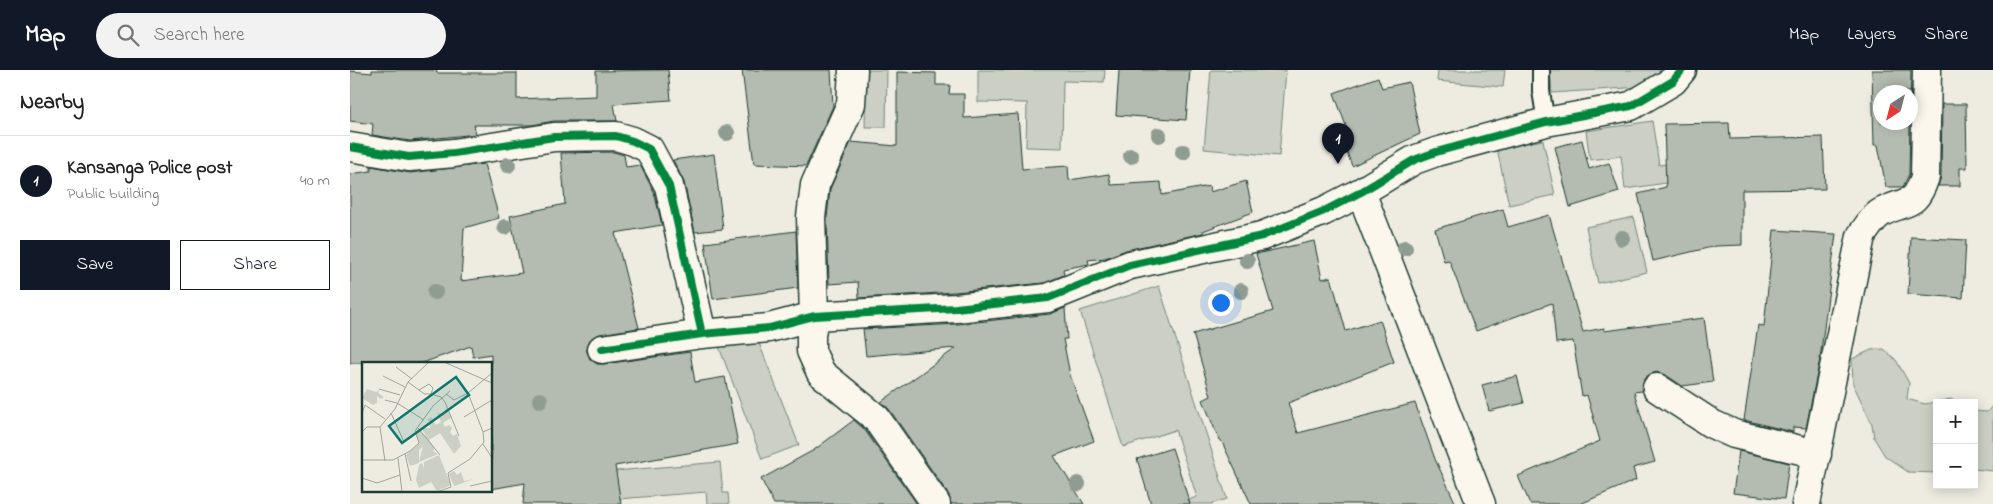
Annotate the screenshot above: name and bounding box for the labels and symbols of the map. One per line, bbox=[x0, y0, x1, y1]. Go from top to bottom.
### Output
north arrow bbox=[1873, 85, 1918, 130]
pin: 1 bbox=[1322, 123, 1354, 164]
your location bbox=[1208, 290, 1234, 316]
inset map bbox=[362, 362, 492, 492]

